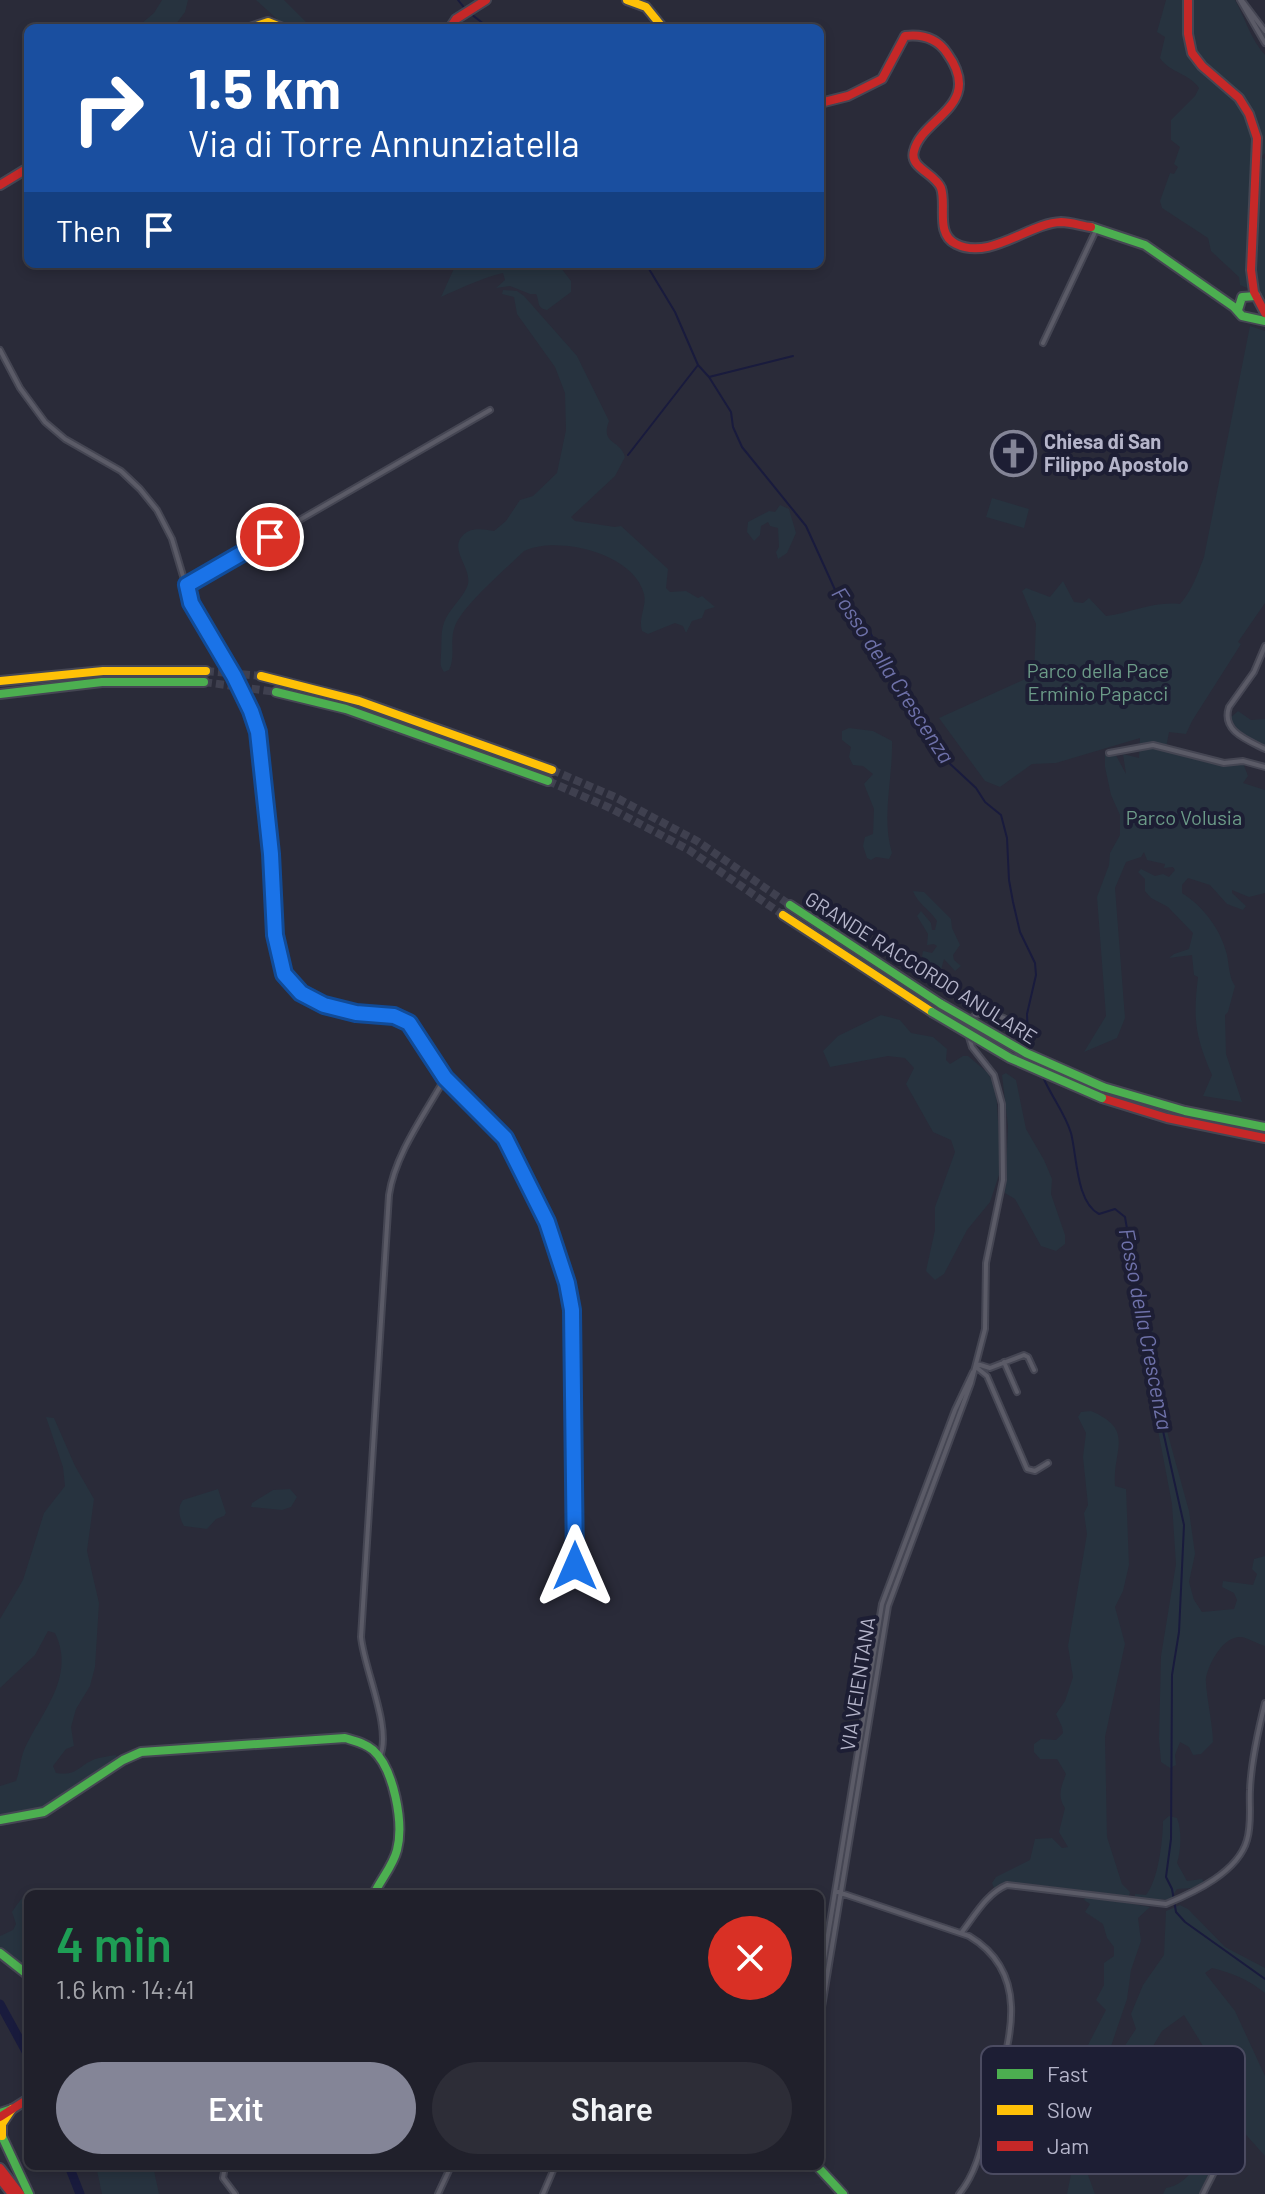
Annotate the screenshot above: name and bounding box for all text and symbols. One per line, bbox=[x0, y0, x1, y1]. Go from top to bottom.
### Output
text: 1.5 km bbox=[188, 53, 341, 120]
icon: right bbox=[56, 56, 160, 160]
text: Via di Torre Annunziatella bbox=[188, 121, 580, 164]
icon: arrive bbox=[137, 208, 181, 252]
text: Then bbox=[56, 212, 121, 248]
place label: Chiesa di San Filippo Apostolo bbox=[1044, 429, 1189, 476]
church icon: Chiesa di San Filippo Apostolo bbox=[989, 430, 1037, 478]
pin bbox=[236, 503, 304, 571]
icon: arrive bbox=[248, 515, 292, 559]
water label: Fosso della Crescenza bbox=[827, 581, 961, 767]
park label: Parco della Pace Erminio Papacci bbox=[1027, 658, 1169, 705]
park label: Parco Volusia bbox=[1126, 805, 1242, 829]
street label: GRANDE RACCORDO ANULARE bbox=[801, 886, 1042, 1049]
water label: Fosso della Crescenza bbox=[1115, 1226, 1179, 1432]
position arrow bbox=[533, 1524, 617, 1608]
street label: VIA VEIENTANA bbox=[835, 1615, 879, 1753]
text: 4 min bbox=[56, 1914, 172, 1972]
button: close bbox=[708, 1916, 792, 2000]
text: 1.6 km · 14:41 bbox=[56, 1973, 195, 2004]
legend bbox=[981, 2046, 1245, 2174]
text: Fast bbox=[1047, 2060, 1089, 2086]
button: Exit bbox=[56, 2062, 416, 2154]
button: Share bbox=[432, 2062, 792, 2154]
text: Slow bbox=[1047, 2096, 1092, 2122]
text: Jam bbox=[1047, 2132, 1089, 2158]

